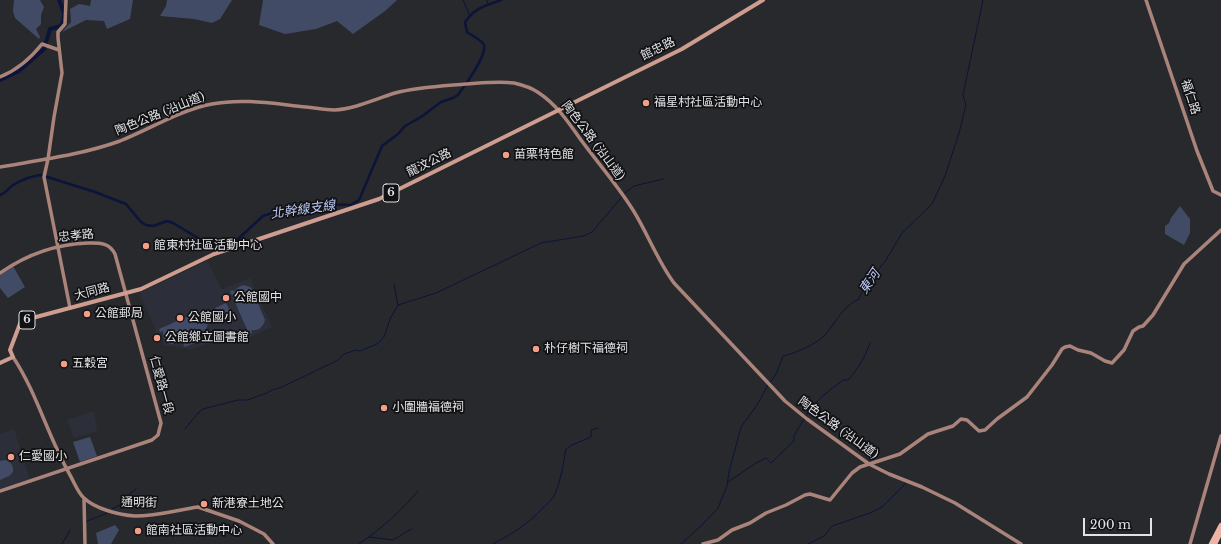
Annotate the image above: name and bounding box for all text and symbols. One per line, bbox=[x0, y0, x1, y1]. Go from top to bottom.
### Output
street label: 館忠路 bbox=[639, 35, 677, 63]
street label: 福仁路 bbox=[1178, 78, 1202, 116]
street label: 陶色公路 (沿山道) bbox=[113, 89, 207, 139]
place label: 福星村社區活動中心 bbox=[654, 96, 762, 110]
marker: 福星村社區活動中心 bbox=[641, 98, 651, 108]
street label: 陶色公路 (沿山道) bbox=[559, 99, 627, 183]
street label: 龍汶公路 bbox=[404, 146, 454, 180]
place label: 苗栗特色館 bbox=[514, 148, 574, 162]
marker: 苗栗特色館 bbox=[501, 150, 511, 160]
road number: 6 bbox=[383, 184, 399, 202]
water label: 北幹線支線 bbox=[270, 198, 336, 222]
street label: 忠孝路 bbox=[57, 227, 95, 245]
place label: 館東村社區活動中心 bbox=[154, 239, 262, 253]
marker: 館東村社區活動中心 bbox=[141, 241, 151, 251]
water label: 東河 bbox=[856, 267, 884, 297]
street label: 大同路 bbox=[73, 280, 111, 304]
place label: 公館國中 bbox=[234, 291, 282, 305]
marker: 公館國中 bbox=[221, 293, 231, 303]
place label: 公館郵局 bbox=[95, 307, 143, 321]
marker: 公館郵局 bbox=[82, 309, 92, 319]
road number: 6 bbox=[19, 311, 35, 329]
place label: 公館國小 bbox=[188, 311, 236, 325]
marker: 公館國小 bbox=[175, 313, 185, 323]
place label: 公館鄉立圖書館 bbox=[165, 331, 249, 345]
marker: 公館鄉立圖書館 bbox=[152, 333, 162, 343]
place label: 朴仔樹下福德祠 bbox=[544, 342, 628, 356]
marker: 朴仔樹下福德祠 bbox=[531, 344, 541, 354]
street label: 仁愛路一段 bbox=[146, 354, 176, 416]
place label: 五穀宮 bbox=[72, 357, 108, 371]
marker: 五穀宮 bbox=[59, 359, 69, 369]
street label: 陶色公路 (沿山道) bbox=[795, 394, 881, 462]
place label: 小圍牆福德祠 bbox=[392, 401, 464, 415]
marker: 小圍牆福德祠 bbox=[379, 403, 389, 413]
place label: 仁愛國小 bbox=[19, 450, 67, 464]
marker: 仁愛國小 bbox=[6, 452, 16, 462]
street label: 通明街 bbox=[121, 495, 157, 511]
place label: 新港寮土地公 bbox=[212, 497, 284, 511]
marker: 新港寮土地公 bbox=[199, 499, 209, 509]
scale bar bbox=[1085, 510, 1154, 536]
text: 200 m bbox=[1090, 517, 1131, 532]
place label: 館南社區活動中心 bbox=[146, 524, 242, 538]
marker: 館南社區活動中心 bbox=[133, 526, 143, 536]

